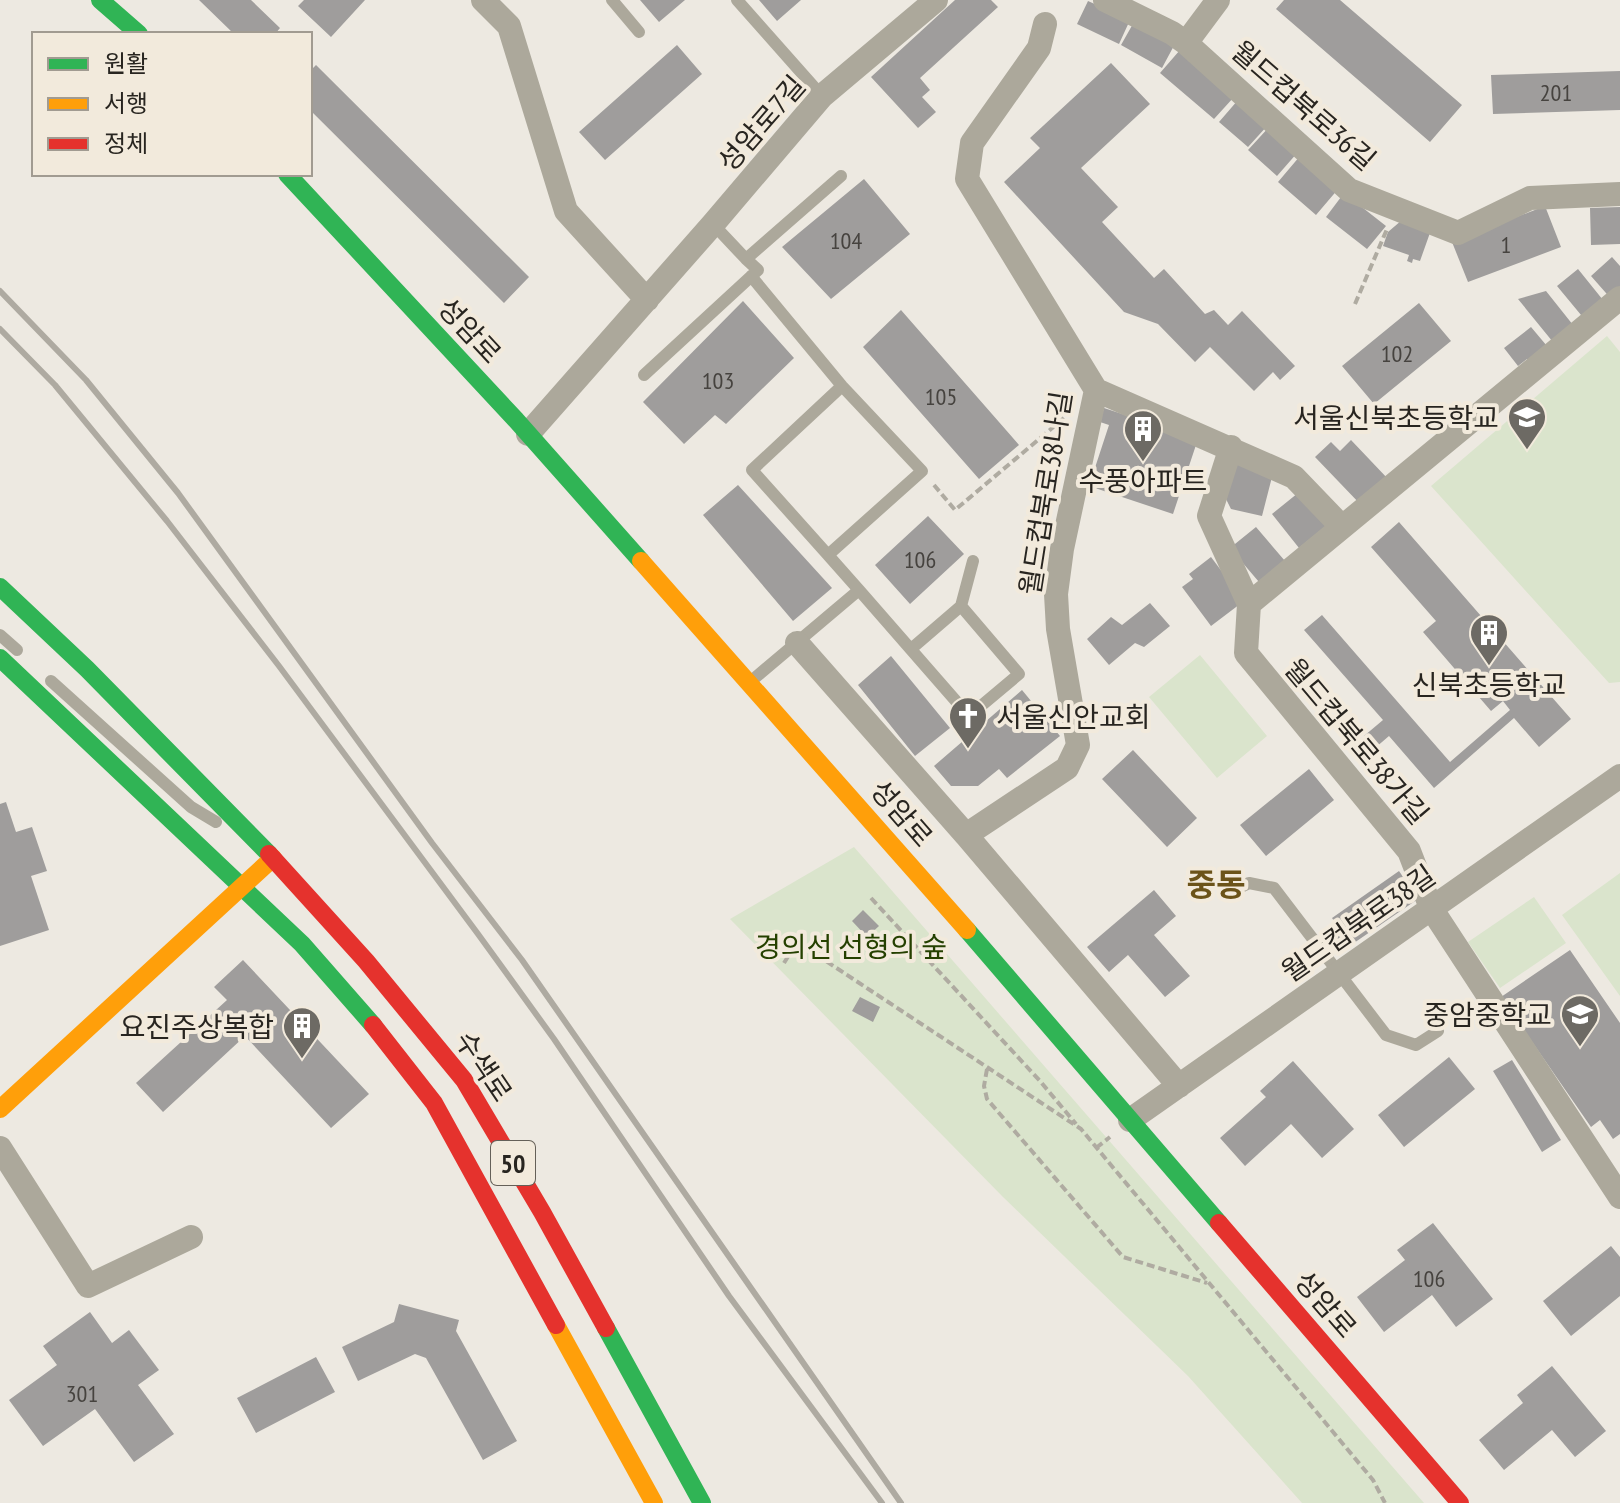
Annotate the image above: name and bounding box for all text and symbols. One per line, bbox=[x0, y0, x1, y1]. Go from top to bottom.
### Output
legend bbox=[32, 32, 312, 176]
street label: 월드컵북로36길 bbox=[1224, 32, 1384, 178]
text: 원활 bbox=[104, 48, 148, 79]
street label: 성암로7길 bbox=[709, 67, 813, 179]
house number: 201 bbox=[1540, 77, 1572, 108]
text: 서행 bbox=[104, 88, 148, 119]
text: 정체 bbox=[104, 128, 148, 159]
house number: 104 bbox=[830, 225, 862, 256]
house number: 1 bbox=[1501, 229, 1511, 260]
street label: 성암로 bbox=[430, 289, 510, 371]
house number: 102 bbox=[1381, 338, 1413, 369]
house number: 103 bbox=[702, 365, 734, 396]
house number: 105 bbox=[925, 381, 957, 412]
street label: 월드컵북로38나길 bbox=[1011, 389, 1079, 597]
school or university icon: 서울신북초등학교 bbox=[1506, 396, 1548, 451]
place label: 서울신북초등학교 bbox=[1293, 399, 1499, 436]
building icon: 수풍아파트 bbox=[1122, 408, 1164, 463]
place label: 수풍아파트 bbox=[1079, 462, 1207, 499]
house number: 106 bbox=[904, 544, 936, 575]
building icon: 신북초등학교 bbox=[1468, 612, 1510, 667]
street label: 월드컵북로38가길 bbox=[1277, 650, 1437, 832]
place label: 신북초등학교 bbox=[1412, 666, 1566, 703]
church icon: 서울신안교회 bbox=[947, 695, 989, 750]
place label: 서울신안교회 bbox=[996, 698, 1151, 735]
street label: 성암로 bbox=[863, 772, 941, 854]
street label: 월드컵북로38길 bbox=[1274, 856, 1442, 990]
district label: 중동 bbox=[1187, 863, 1245, 905]
park label: 경의선 선형의 숲 bbox=[755, 928, 947, 965]
school or university icon: 중암중학교 bbox=[1559, 993, 1601, 1048]
place label: 중암중학교 bbox=[1423, 996, 1552, 1033]
building icon: 요진주상복합 bbox=[281, 1005, 323, 1060]
place label: 요진주상복합 bbox=[119, 1008, 274, 1045]
street label: 수색로 bbox=[447, 1024, 521, 1108]
road number: 50 bbox=[491, 1141, 535, 1185]
street label: 성암로 bbox=[1287, 1263, 1365, 1345]
house number: 106 bbox=[1413, 1263, 1445, 1294]
house number: 301 bbox=[66, 1378, 98, 1409]

